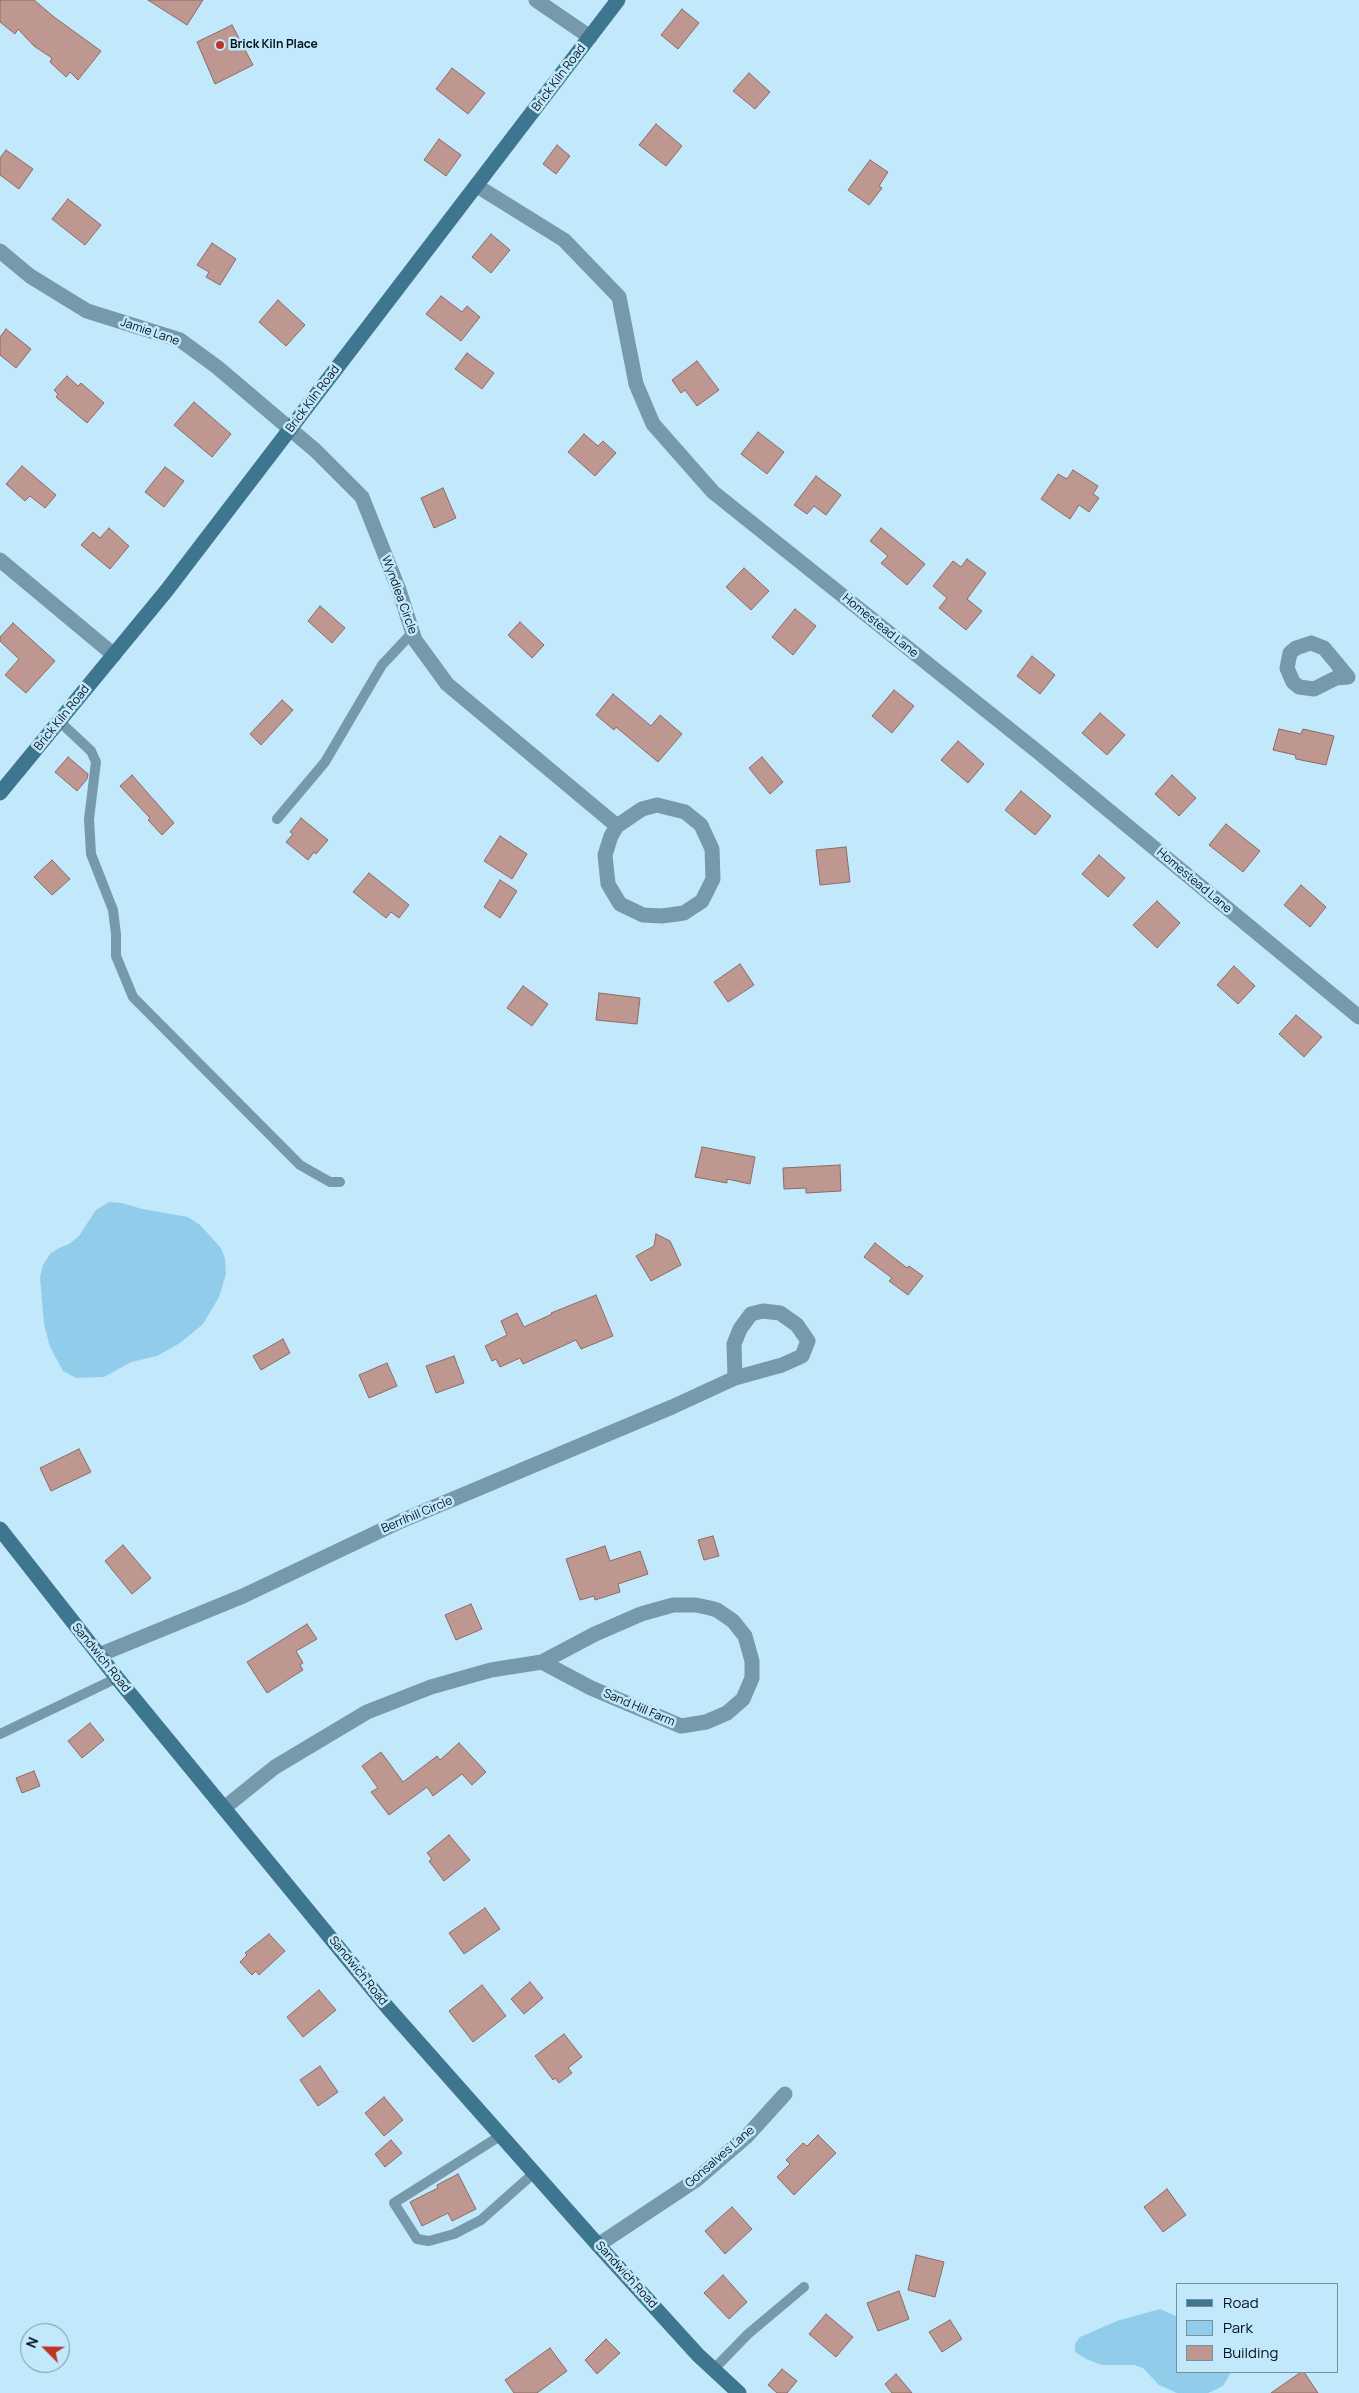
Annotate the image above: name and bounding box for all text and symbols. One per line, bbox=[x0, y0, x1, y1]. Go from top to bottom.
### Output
place label: Brick Kiln Place bbox=[230, 38, 318, 52]
marker: Brick Kiln Place bbox=[214, 39, 226, 51]
street label: Brick Kiln Road bbox=[529, 42, 589, 114]
street label: Jamie Lane bbox=[119, 315, 181, 349]
street label: Brick Kiln Road bbox=[283, 363, 343, 435]
street label: Wyndlea Circle bbox=[378, 554, 420, 636]
street label: Homestead Lane bbox=[839, 591, 921, 661]
street label: Brick Kiln Road bbox=[31, 682, 93, 754]
street label: Homestead Lane bbox=[1154, 846, 1234, 916]
street label: BerrIhill Circle bbox=[379, 1494, 455, 1536]
street label: Sandwich Road bbox=[69, 1620, 133, 1696]
street label: Sand Hill Farm bbox=[601, 1686, 677, 1730]
street label: Sandwich Road bbox=[326, 1933, 390, 2009]
street label: Gonsalves Lane bbox=[682, 2123, 758, 2191]
street label: Sandwich Road bbox=[592, 2239, 660, 2311]
legend bbox=[1176, 2283, 1339, 2373]
text: Road bbox=[1223, 2292, 1259, 2313]
text: Park bbox=[1223, 2317, 1253, 2338]
north arrow bbox=[20, 2323, 70, 2373]
text: N bbox=[21, 2334, 42, 2351]
text: Building bbox=[1223, 2342, 1278, 2363]

